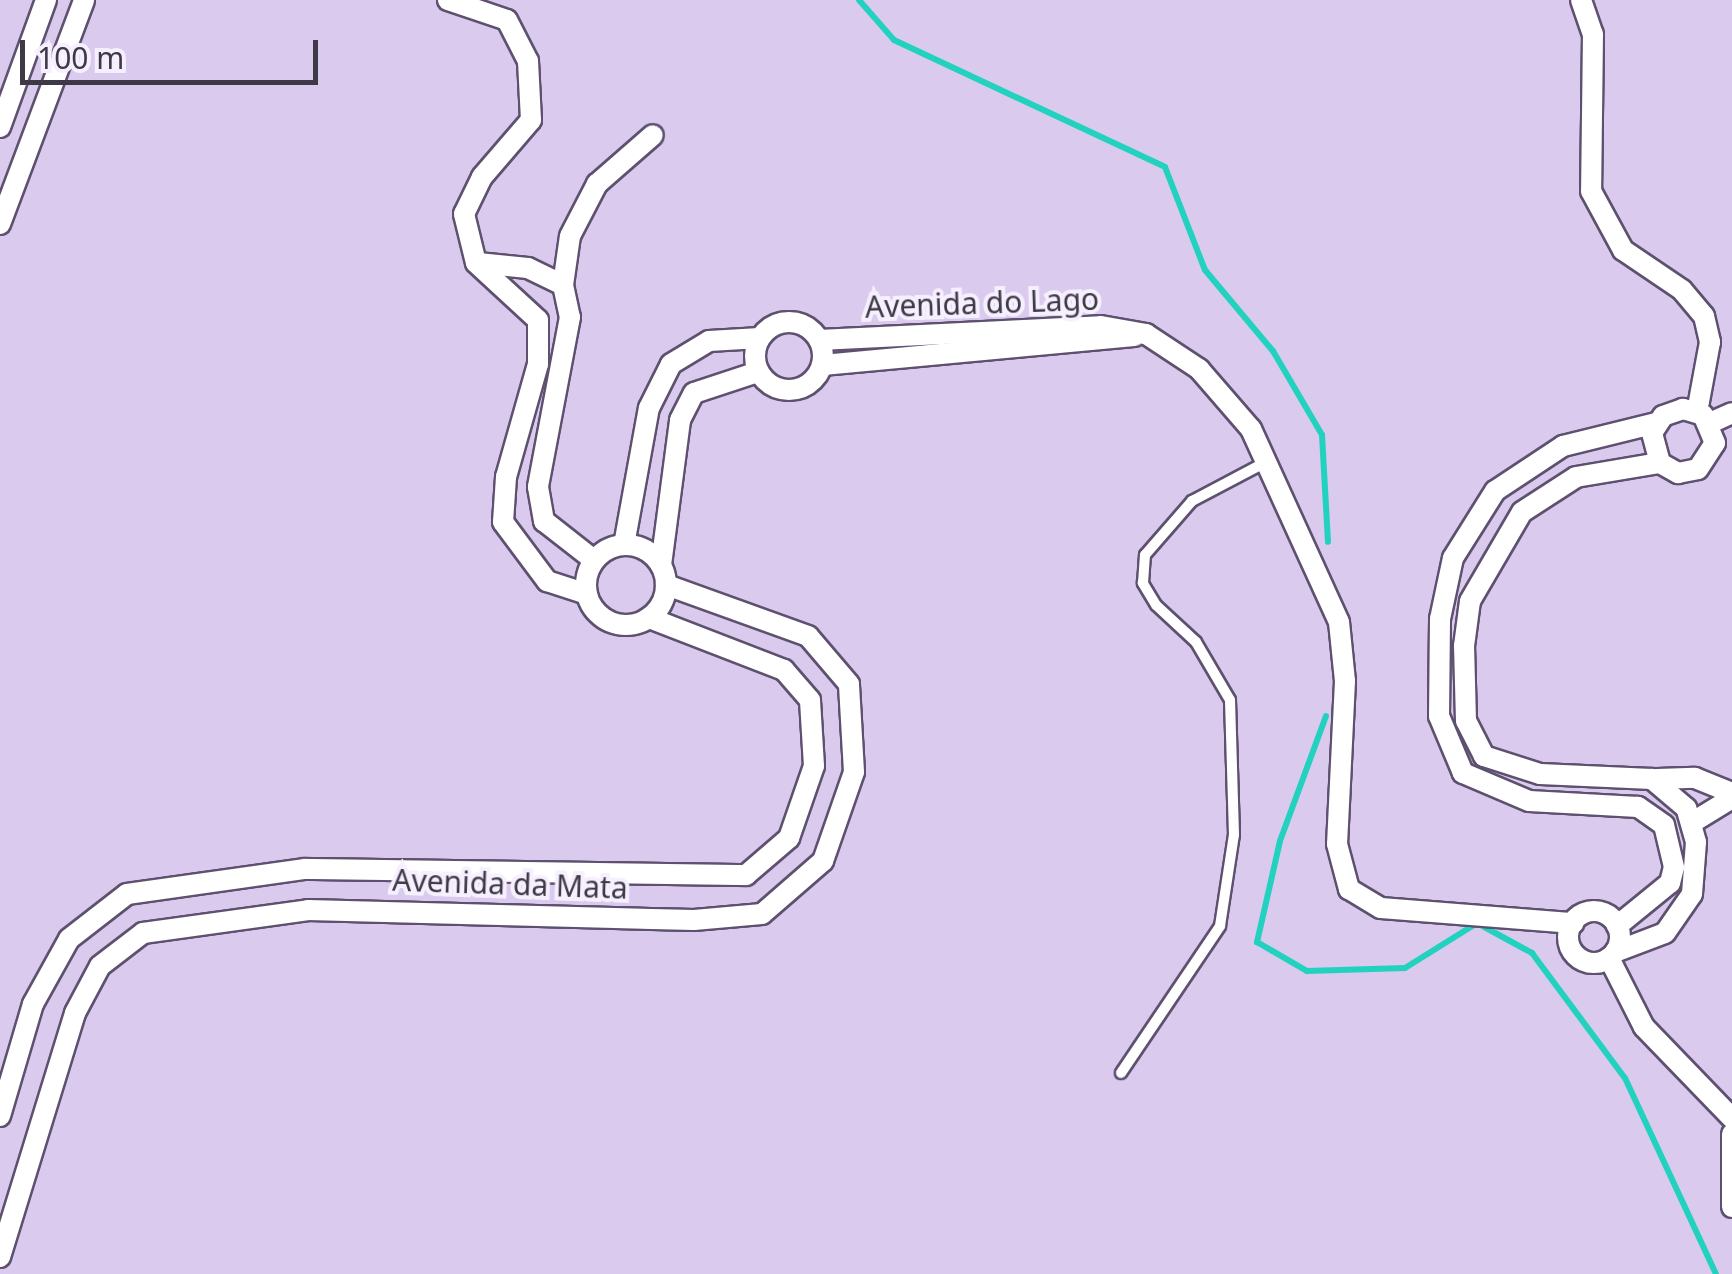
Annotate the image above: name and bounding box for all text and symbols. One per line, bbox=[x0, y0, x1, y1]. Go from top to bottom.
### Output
scale bar bbox=[25, 20, 322, 82]
text: 100 m bbox=[37, 37, 124, 78]
street label: Avenida do Lago bbox=[864, 281, 1100, 325]
street label: Avenida da Mata bbox=[392, 862, 628, 906]

